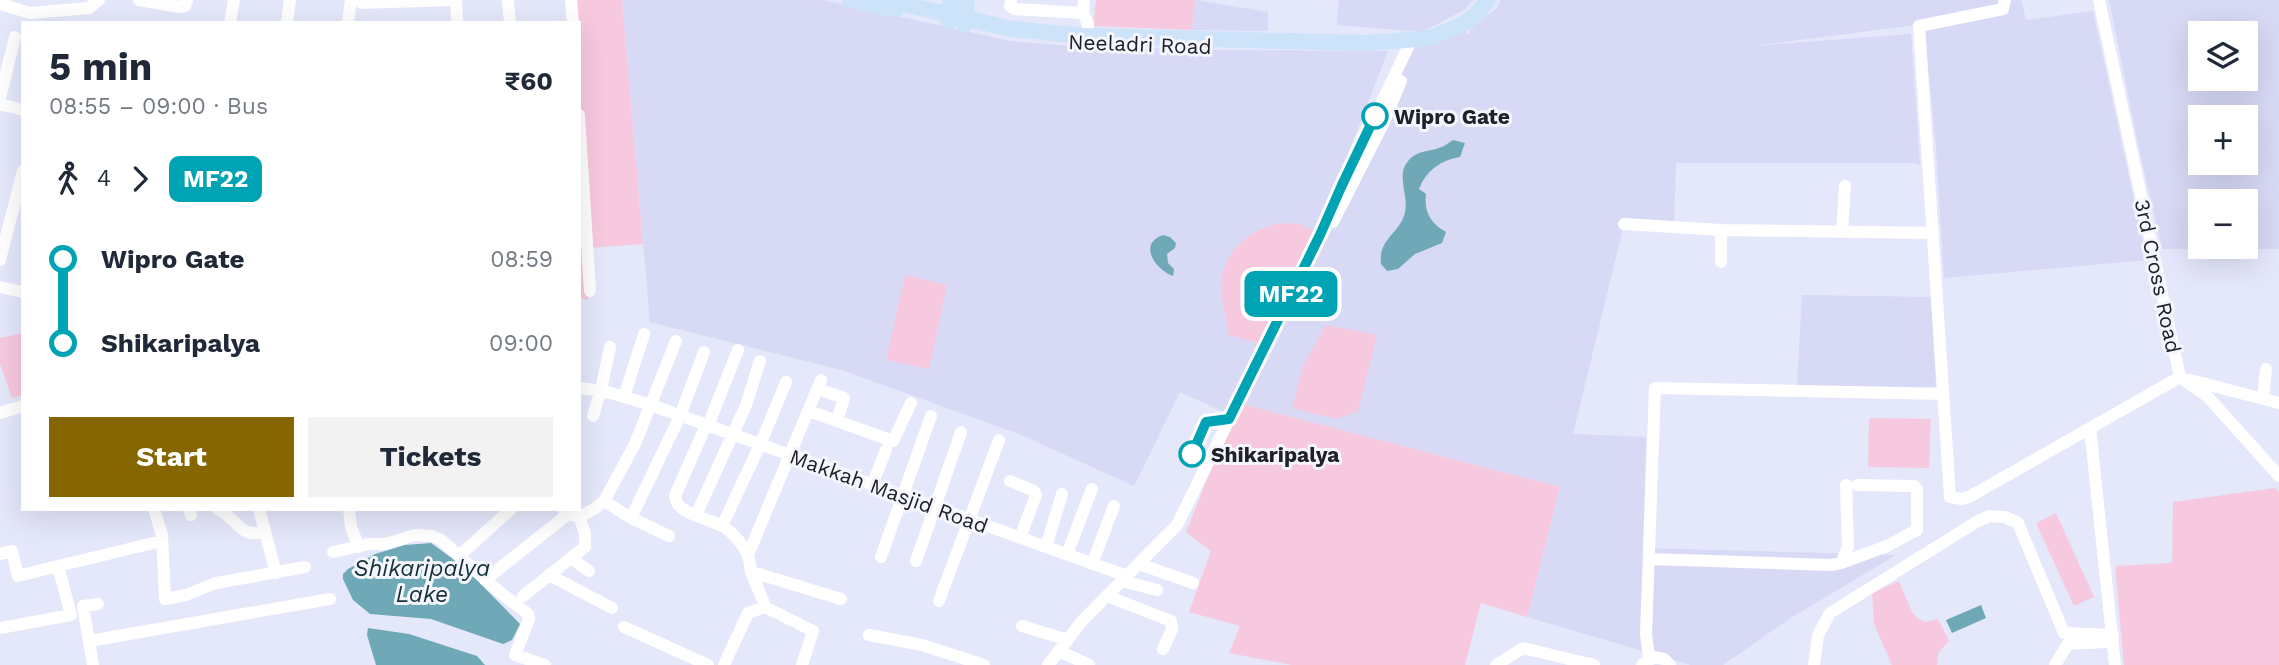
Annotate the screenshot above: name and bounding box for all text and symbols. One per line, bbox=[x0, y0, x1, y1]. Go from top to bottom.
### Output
map controls bbox=[2188, 21, 2258, 259]
button: layers bbox=[2188, 21, 2258, 91]
street label: Neeladri Road bbox=[1068, 29, 1212, 59]
text: 5 min bbox=[49, 45, 152, 89]
text: ₹60 bbox=[505, 66, 553, 96]
text: 08:55 – 09:00 · Bus bbox=[49, 93, 268, 120]
marker: Wipro Gate bbox=[1362, 103, 1388, 129]
place label: Wipro Gate bbox=[1394, 104, 1510, 129]
button: + bbox=[2188, 105, 2258, 175]
icon: walk bbox=[49, 160, 87, 198]
icon: forward bbox=[121, 160, 159, 198]
text: 4 bbox=[97, 165, 111, 192]
text: MF22 bbox=[183, 165, 248, 193]
button: − bbox=[2188, 189, 2258, 259]
street label: 3rd Cross Road bbox=[2129, 197, 2187, 355]
text: Wipro Gate bbox=[101, 244, 245, 274]
text: 08:59 bbox=[490, 246, 553, 273]
line badge: MF22 bbox=[1242, 271, 1340, 317]
text: MF22 bbox=[1258, 280, 1324, 308]
text: Shikaripalya bbox=[101, 328, 260, 358]
text: 09:00 bbox=[489, 330, 553, 357]
button: Start bbox=[49, 417, 294, 497]
button: Tickets bbox=[308, 417, 553, 497]
marker: Shikaripalya bbox=[1179, 441, 1205, 467]
place label: Shikaripalya bbox=[1211, 442, 1340, 467]
street label: Makkah Masjid Road bbox=[787, 444, 991, 538]
water label: Shikaripalya Lake bbox=[354, 555, 490, 608]

